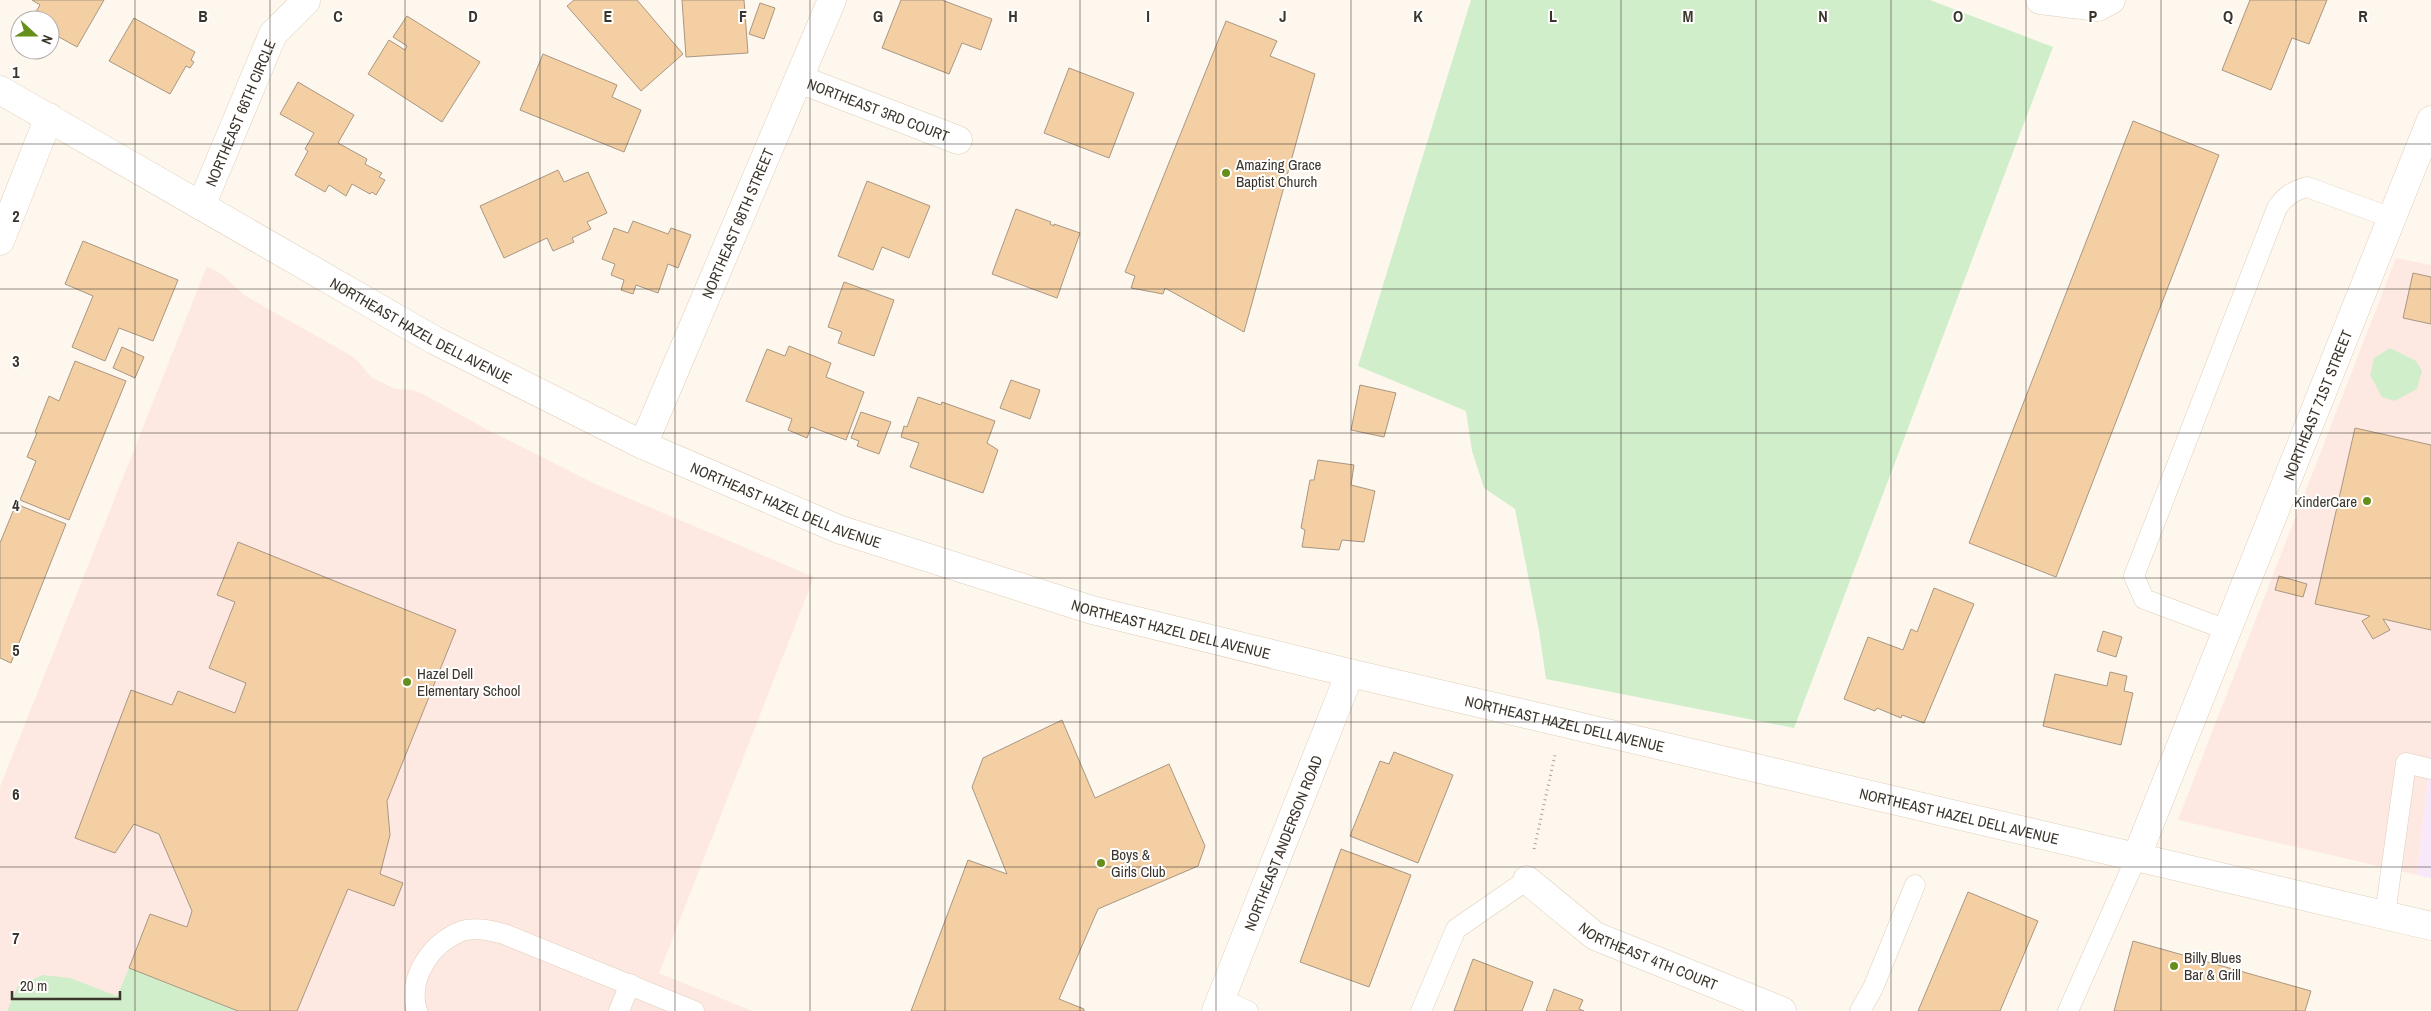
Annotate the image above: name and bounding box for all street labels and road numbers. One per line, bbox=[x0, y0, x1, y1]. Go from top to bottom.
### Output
street label: NORTHEAST 66TH CIRCLE bbox=[200, 36, 280, 190]
street label: NORTHEAST 3RD COURT bbox=[804, 73, 953, 146]
street label: NORTHEAST 68TH STREET bbox=[696, 145, 779, 301]
street label: NORTHEAST HAZEL DELL AVENUE bbox=[326, 272, 516, 388]
street label: NORTHEAST 71ST STREET bbox=[2278, 326, 2357, 483]
street label: NORTHEAST HAZEL DELL AVENUE bbox=[688, 456, 884, 553]
street label: NORTHEAST HAZEL DELL AVENUE bbox=[1069, 594, 1273, 664]
street label: NORTHEAST HAZEL DELL AVENUE bbox=[1463, 690, 1667, 757]
street label: NORTHEAST ANDERSON ROAD bbox=[1238, 752, 1327, 934]
street label: NORTHEAST HAZEL DELL AVENUE bbox=[1857, 782, 2061, 849]
street label: NORTHEAST 4TH COURT bbox=[1575, 917, 1721, 995]

